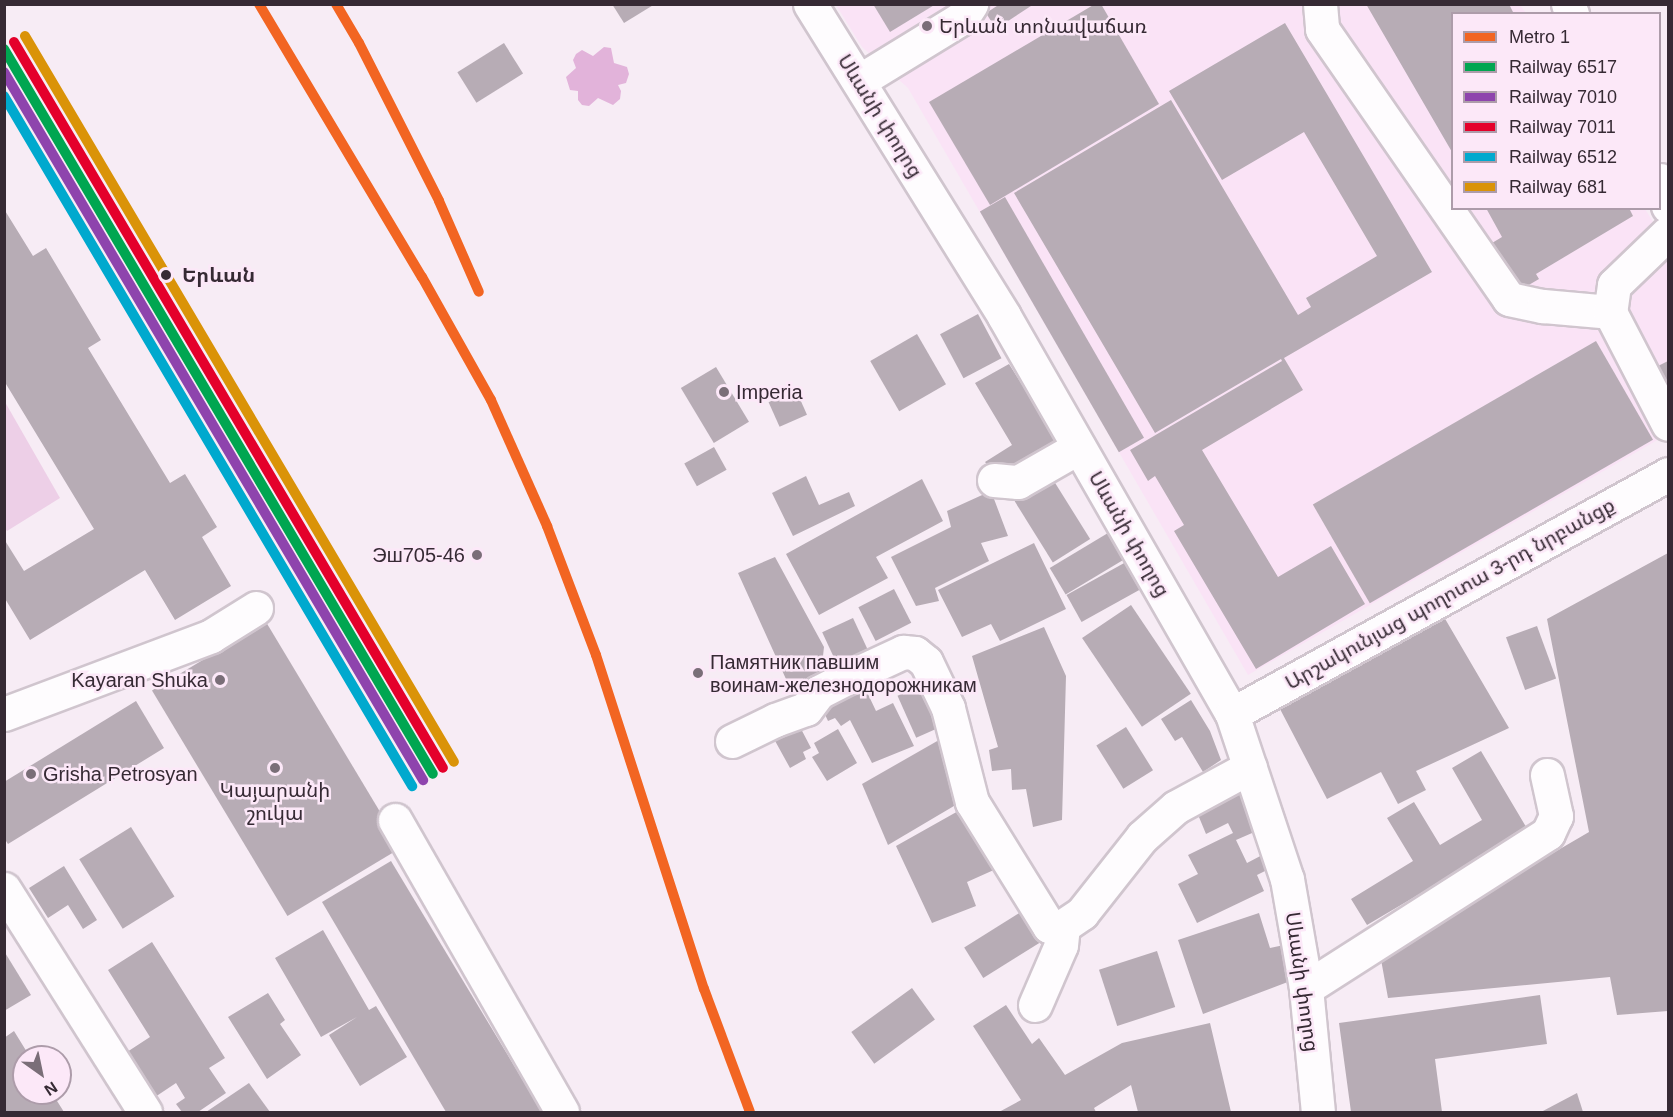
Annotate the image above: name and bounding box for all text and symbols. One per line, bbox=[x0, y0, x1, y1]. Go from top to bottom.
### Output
legend bbox=[1451, 12, 1661, 210]
place label: Երևան տոնավաճառ bbox=[939, 14, 1147, 38]
marker: Երևան տոնավաճառ bbox=[920, 19, 934, 33]
text: Metro 1 bbox=[1509, 27, 1570, 47]
street label: Սևանի փողոց bbox=[832, 50, 928, 182]
text: Railway 6517 bbox=[1509, 57, 1617, 77]
text: Railway 7010 bbox=[1509, 87, 1617, 107]
text: Railway 7011 bbox=[1509, 117, 1616, 137]
text: Railway 6512 bbox=[1509, 147, 1617, 167]
text: Railway 681 bbox=[1509, 177, 1607, 197]
place label: Երևան bbox=[182, 263, 255, 287]
marker: Երևան bbox=[155, 264, 177, 286]
place label: Imperia bbox=[736, 380, 803, 404]
marker: Imperia bbox=[717, 385, 731, 399]
street label: Սևանի փողոց bbox=[1083, 467, 1175, 601]
street label: Արշակունյաց պողոտա 3-րդ նրբանցք bbox=[1281, 493, 1619, 695]
place label: Эш705-46 bbox=[372, 543, 465, 567]
marker: Эш705-46 bbox=[470, 548, 484, 562]
place label: Памятник павшим воинам-железнодорожникам bbox=[710, 650, 977, 697]
marker: Памятник павшим воинам-железнодорожникам bbox=[691, 666, 705, 680]
place label: Kayaran Shuka bbox=[71, 668, 208, 692]
marker: Kayaran Shuka bbox=[213, 673, 227, 687]
marker: Կայարանի շուկա bbox=[268, 761, 282, 775]
place label: Grisha Petrosyan bbox=[43, 762, 198, 786]
marker: Grisha Petrosyan bbox=[24, 767, 38, 781]
place label: Կայարանի շուկա bbox=[220, 778, 330, 825]
street label: Սևանի փողոց bbox=[1280, 911, 1324, 1053]
north arrow bbox=[12, 1045, 72, 1105]
text: N bbox=[42, 1079, 60, 1099]

